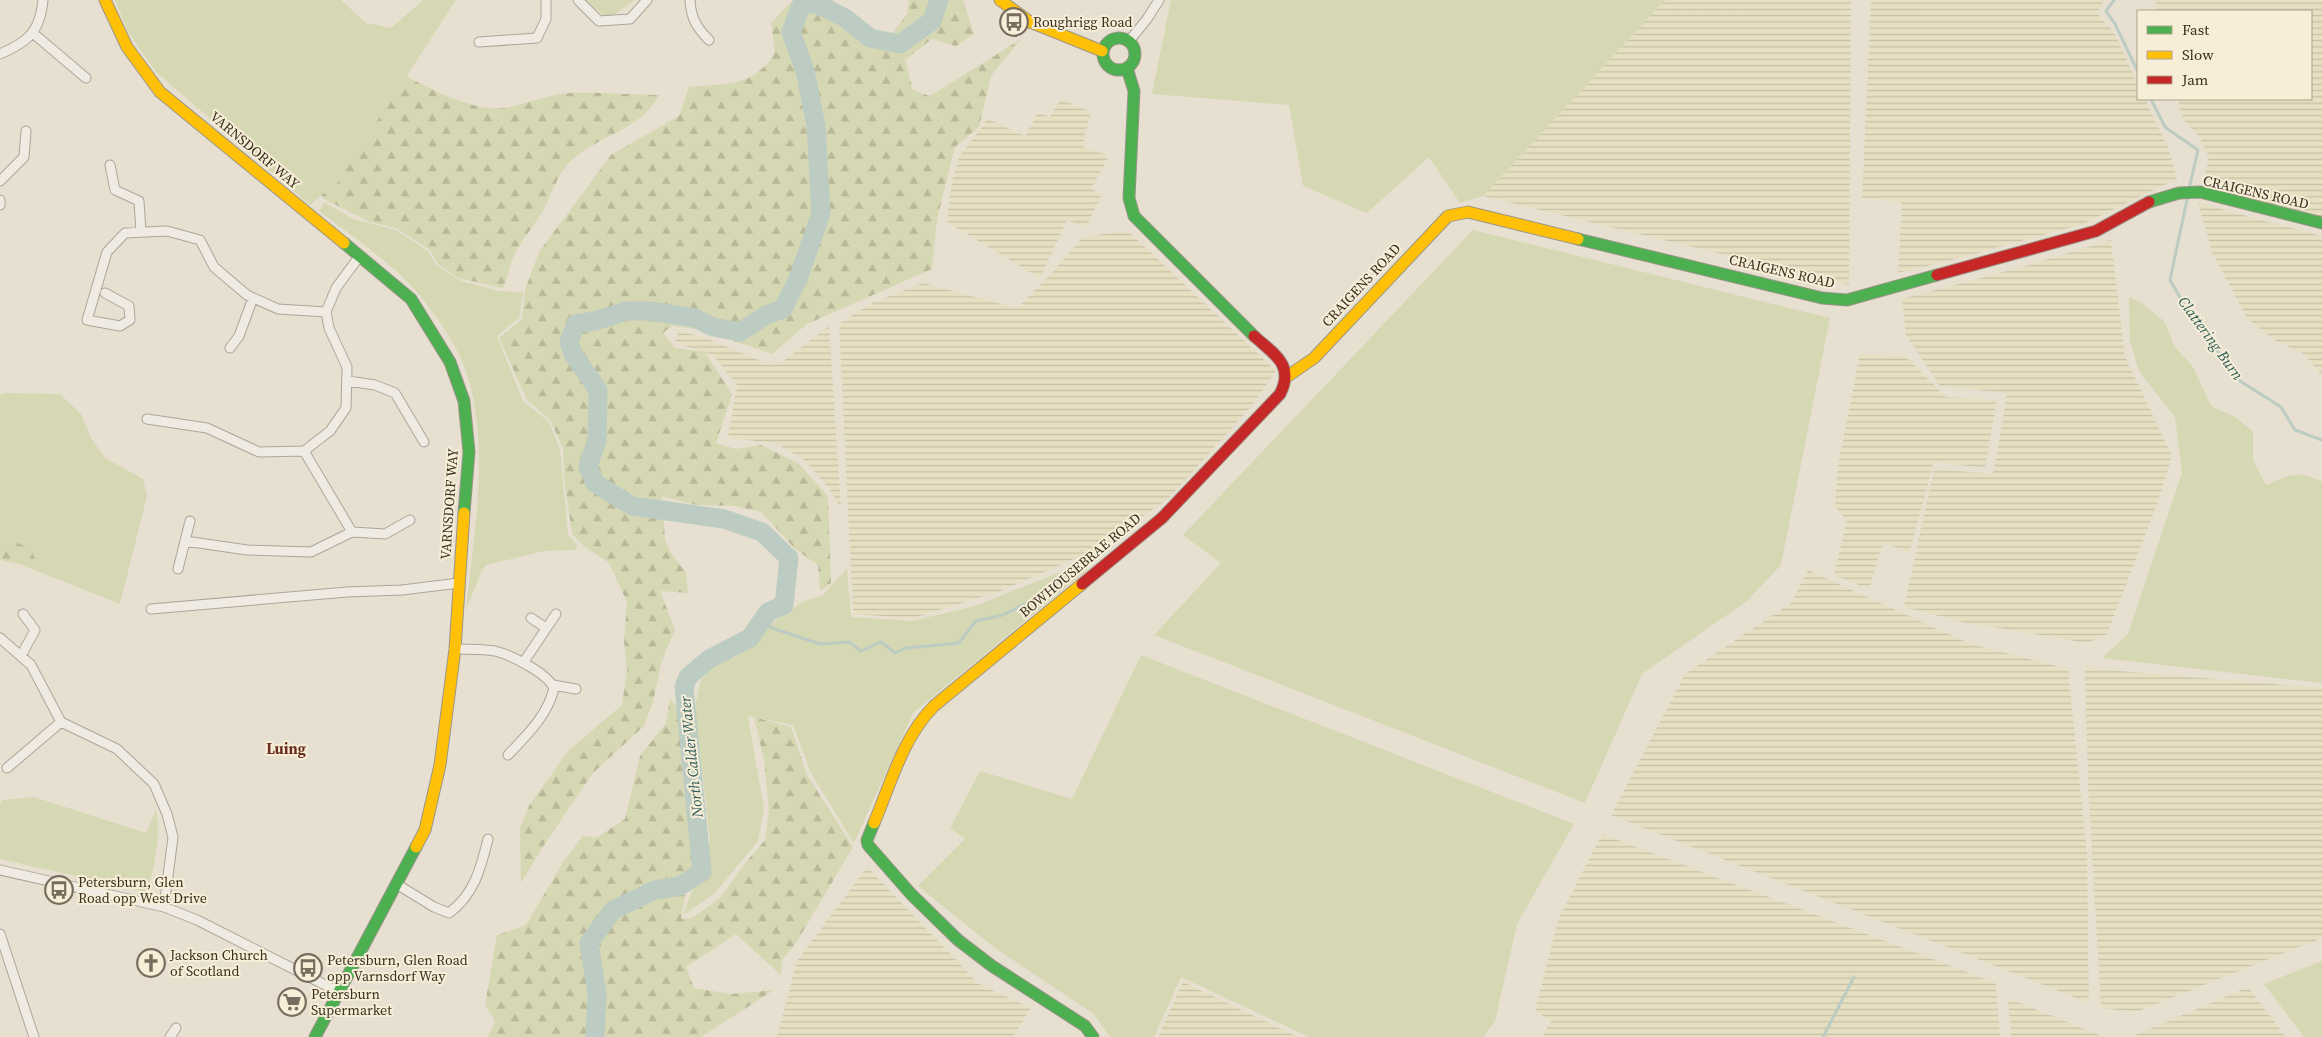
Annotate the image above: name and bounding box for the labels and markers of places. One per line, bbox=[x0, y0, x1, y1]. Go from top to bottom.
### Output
bus stop icon: Roughrigg Road bbox=[999, 7, 1029, 37]
place label: Roughrigg Road bbox=[1033, 12, 1133, 32]
place label: Petersburn, Glen Road opp West Drive bbox=[78, 872, 207, 908]
bus stop icon: Petersburn, Glen Road opp West Drive bbox=[44, 875, 74, 905]
place label: Jackson Church of Scotland bbox=[169, 945, 268, 981]
church icon: Jackson Church of Scotland bbox=[136, 948, 166, 978]
place label: Petersburn, Glen Road opp Varnsdorf Way bbox=[327, 950, 468, 986]
bus stop icon: Petersburn, Glen Road opp Varnsdorf Way bbox=[293, 953, 323, 983]
place label: Petersburn Supermarket bbox=[311, 984, 392, 1020]
supermarket icon: Petersburn Supermarket bbox=[277, 987, 307, 1017]

